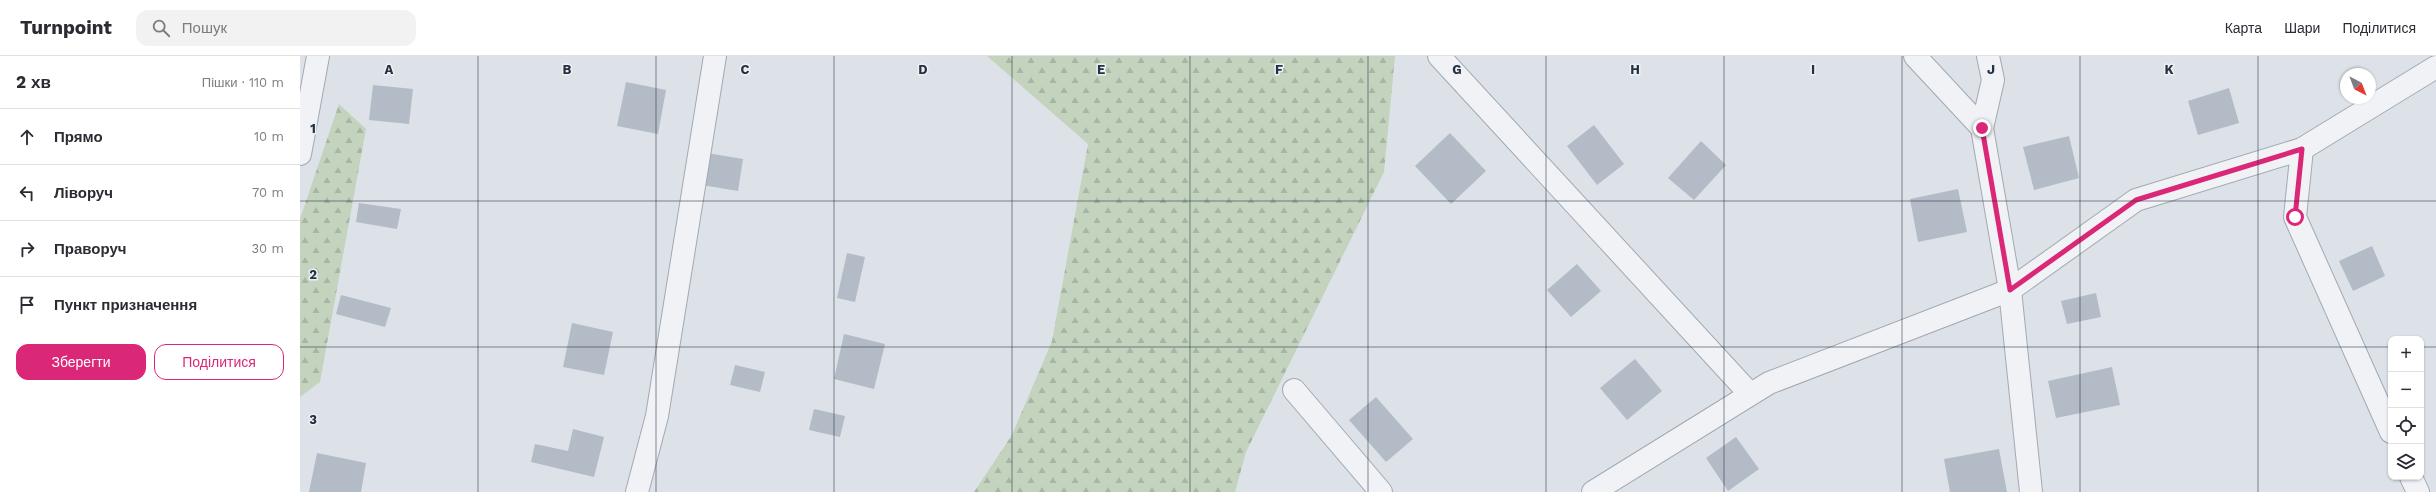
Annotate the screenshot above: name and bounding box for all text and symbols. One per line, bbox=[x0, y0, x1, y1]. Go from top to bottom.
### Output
search box bbox=[136, 10, 416, 46]
text: Turnpoint bbox=[20, 16, 112, 39]
icon: search bbox=[150, 17, 172, 39]
text: Пошук bbox=[182, 19, 227, 37]
text: Карта bbox=[2225, 20, 2262, 36]
text: Шари bbox=[2284, 20, 2320, 36]
text: Поділитися bbox=[2342, 20, 2416, 36]
text: A bbox=[385, 62, 394, 77]
text: B bbox=[563, 62, 572, 77]
text: C bbox=[741, 62, 750, 77]
text: D bbox=[918, 62, 928, 77]
text: E bbox=[1097, 62, 1105, 77]
text: F bbox=[1275, 62, 1283, 77]
text: G bbox=[1452, 62, 1462, 77]
text: H bbox=[1630, 62, 1640, 77]
text: I bbox=[1811, 62, 1815, 77]
text: J bbox=[1987, 62, 1995, 77]
text: K bbox=[2164, 62, 2174, 77]
north arrow bbox=[2340, 68, 2376, 104]
text: 2 хв bbox=[16, 72, 51, 92]
text: Пішки · 110 m bbox=[202, 75, 284, 90]
route end bbox=[1973, 119, 1991, 137]
text: 1 bbox=[310, 121, 316, 136]
icon: ahead bbox=[16, 126, 38, 148]
text: Прямо bbox=[54, 128, 103, 146]
text: 10 m bbox=[254, 129, 284, 144]
icon: left bbox=[16, 182, 38, 204]
text: Ліворуч bbox=[54, 184, 113, 202]
text: 70 m bbox=[252, 185, 284, 200]
route start bbox=[2286, 208, 2304, 226]
icon: right bbox=[16, 238, 38, 260]
text: Праворуч bbox=[54, 240, 127, 258]
text: 30 m bbox=[252, 241, 284, 256]
text: 2 bbox=[309, 267, 317, 282]
icon: arrive bbox=[16, 294, 38, 316]
text: Пункт призначення bbox=[54, 296, 197, 314]
map controls bbox=[2388, 336, 2424, 480]
button: + bbox=[2388, 336, 2424, 372]
button: Зберегти bbox=[16, 344, 146, 380]
button: Поділитися bbox=[154, 344, 284, 380]
button: − bbox=[2388, 372, 2424, 408]
button: locate bbox=[2388, 408, 2424, 444]
text: 3 bbox=[309, 412, 317, 427]
button: layers bbox=[2388, 444, 2424, 480]

